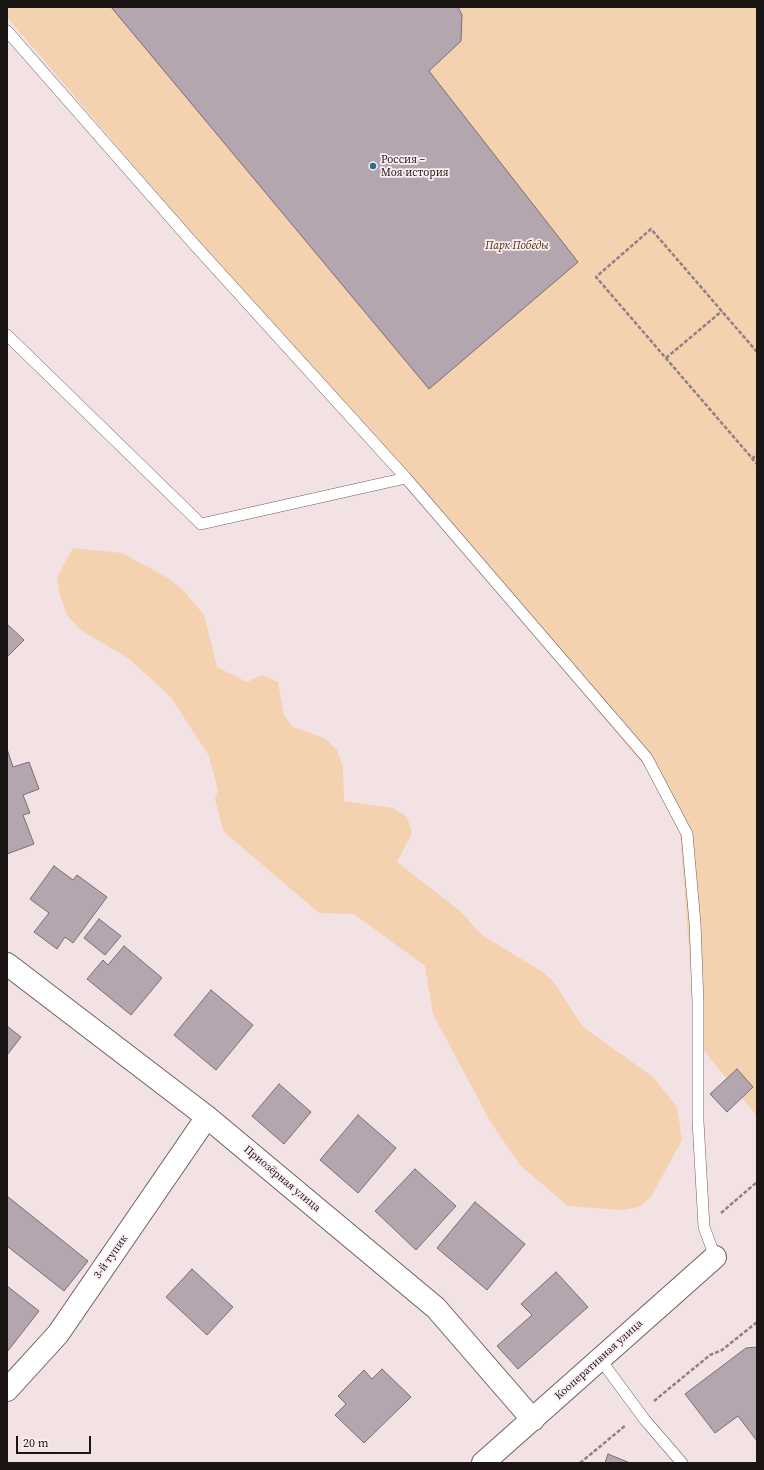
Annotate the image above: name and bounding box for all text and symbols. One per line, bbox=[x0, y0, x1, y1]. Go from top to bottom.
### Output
place label: Россия – Моя история bbox=[381, 153, 449, 179]
marker: Россия – Моя история bbox=[368, 161, 378, 171]
park label: Парк Победы bbox=[485, 239, 549, 253]
street label: Приозёрная улица bbox=[241, 1143, 323, 1215]
street label: 3-й тупик bbox=[91, 1233, 131, 1281]
street label: Кооперативная улица bbox=[552, 1317, 646, 1403]
scale bar bbox=[18, 1428, 93, 1454]
text: 20 m bbox=[23, 1435, 49, 1451]

